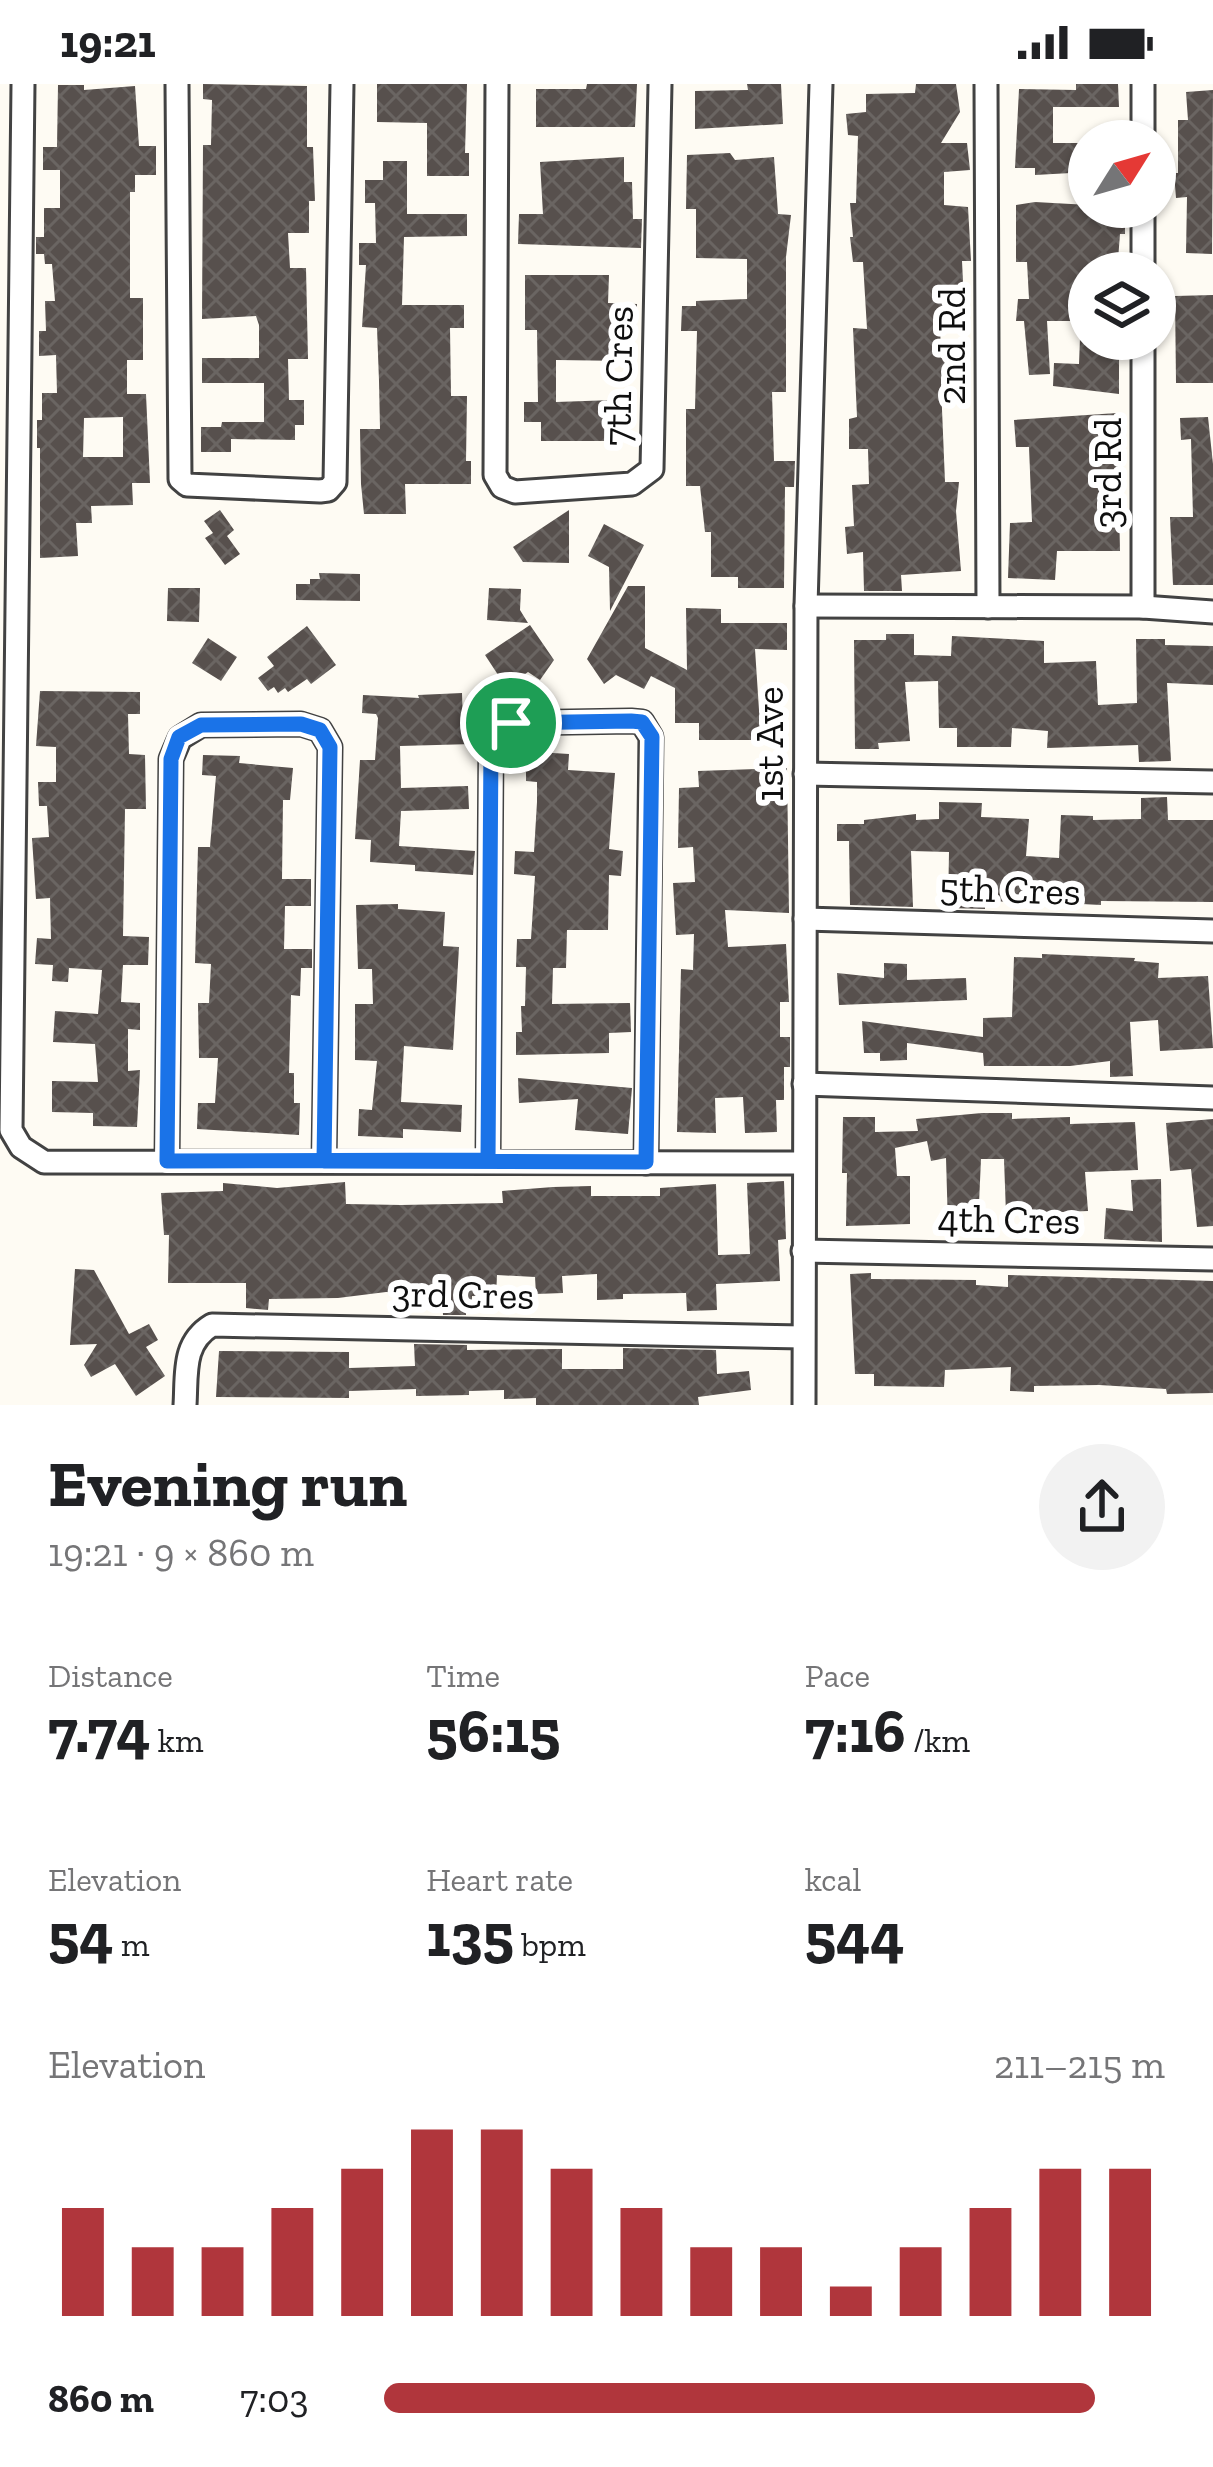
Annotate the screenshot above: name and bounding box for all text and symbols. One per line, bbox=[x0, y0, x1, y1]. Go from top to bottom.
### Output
text: 19:21 bbox=[60, 15, 156, 69]
north arrow bbox=[1068, 120, 1176, 228]
map controls bbox=[1068, 120, 1176, 360]
button: layers bbox=[1068, 252, 1176, 360]
street label: 2nd Rd bbox=[928, 287, 975, 405]
street label: 7th Cres bbox=[593, 306, 643, 446]
street label: 3rd Rd bbox=[1084, 418, 1131, 528]
pin bbox=[460, 672, 562, 774]
street label: 1st Ave bbox=[746, 686, 793, 802]
icon: arrive bbox=[478, 690, 544, 756]
street label: 5th Cres bbox=[938, 863, 1082, 915]
street label: 4th Cres bbox=[937, 1194, 1081, 1244]
street label: 3rd Cres bbox=[391, 1269, 535, 1319]
text: Evening run bbox=[48, 1444, 407, 1523]
button: share bbox=[1039, 1444, 1165, 1570]
text: 19:21 · 9 × 860 m bbox=[48, 1529, 314, 1576]
text: Distance bbox=[48, 1656, 173, 1695]
text: Time bbox=[426, 1656, 500, 1695]
text: Pace bbox=[805, 1656, 870, 1695]
text: 7.74 bbox=[48, 1695, 150, 1767]
text: 56:15 bbox=[426, 1695, 560, 1767]
text: 7:16 bbox=[805, 1695, 906, 1767]
text: km bbox=[150, 1721, 204, 1760]
text: /km bbox=[906, 1721, 970, 1760]
text: Elevation bbox=[48, 1860, 181, 1899]
text: Heart rate bbox=[426, 1860, 573, 1899]
text: kcal bbox=[805, 1860, 861, 1899]
text: 54 bbox=[48, 1899, 114, 1971]
text: 135 bbox=[426, 1899, 514, 1971]
text: 544 bbox=[805, 1899, 904, 1971]
text: m bbox=[114, 1925, 150, 1964]
text: bpm bbox=[514, 1925, 586, 1964]
text: Elevation bbox=[48, 2041, 205, 2088]
text: 211–215 m bbox=[994, 2041, 1165, 2088]
text: 860 m bbox=[48, 2375, 154, 2422]
text: 7:03 bbox=[240, 2375, 309, 2422]

